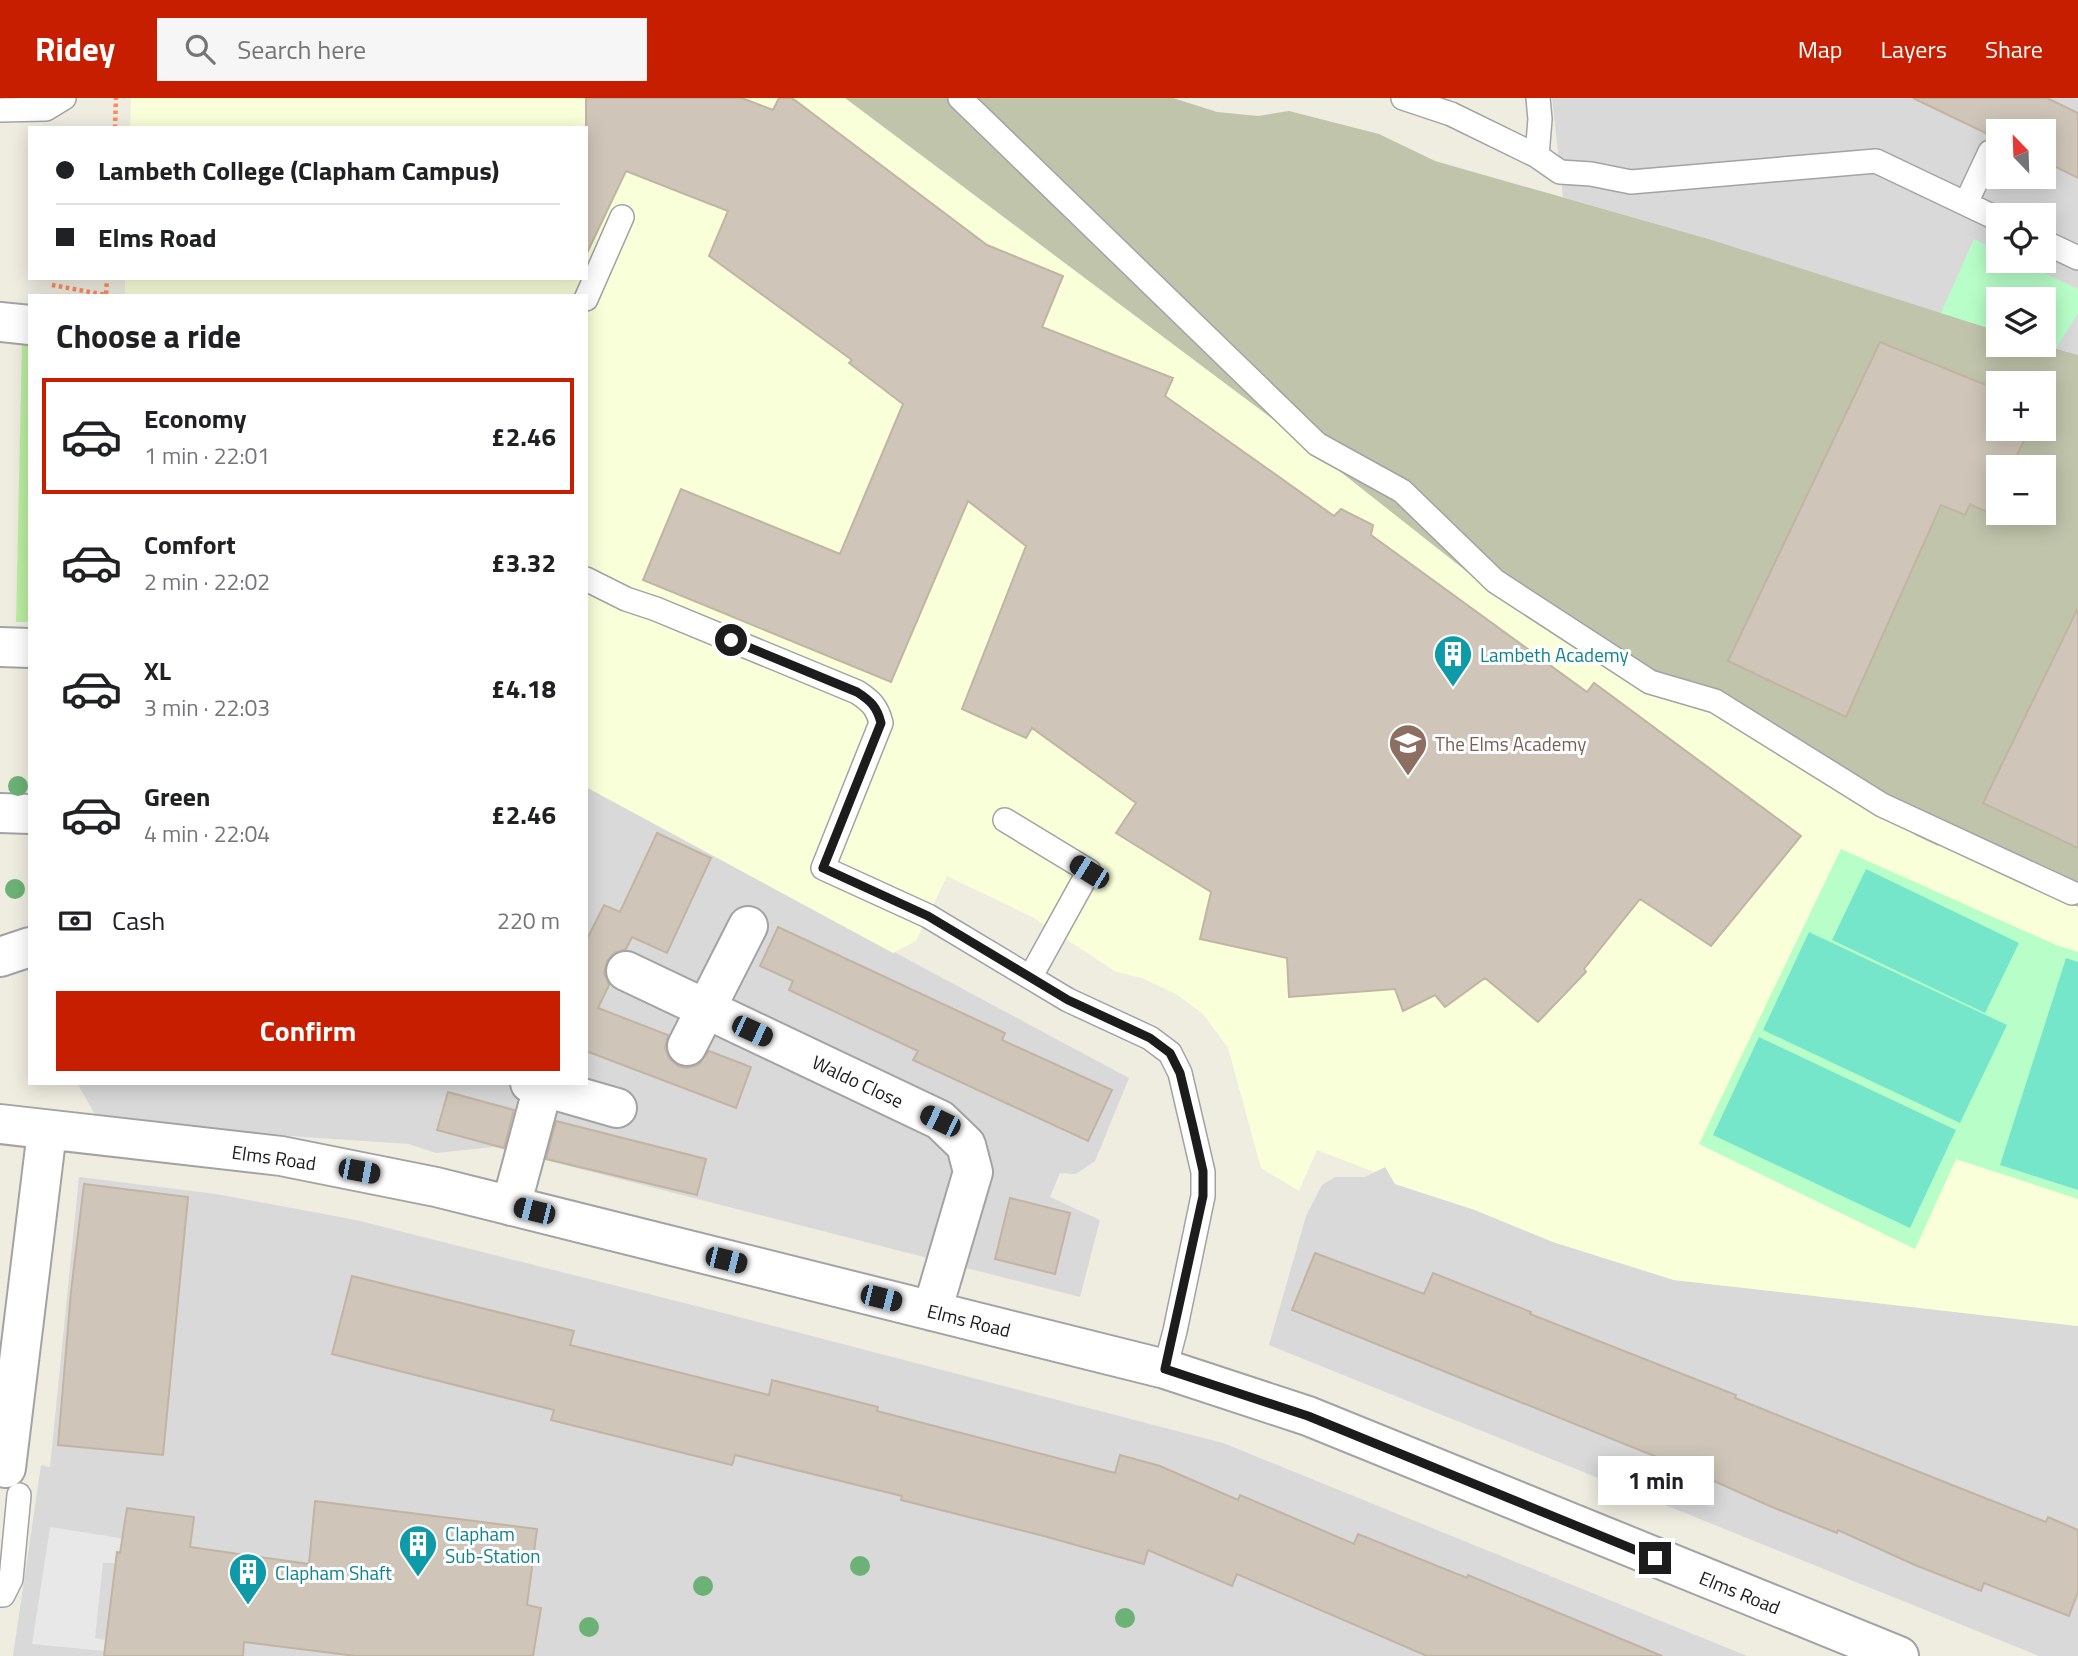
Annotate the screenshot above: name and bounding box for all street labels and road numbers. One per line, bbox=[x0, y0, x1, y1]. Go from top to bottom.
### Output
street label: Waldo Close bbox=[807, 1047, 909, 1115]
street label: Elms Road bbox=[230, 1137, 318, 1177]
street label: Elms Road bbox=[924, 1296, 1014, 1344]
street label: Elms Road bbox=[1695, 1563, 1785, 1621]

